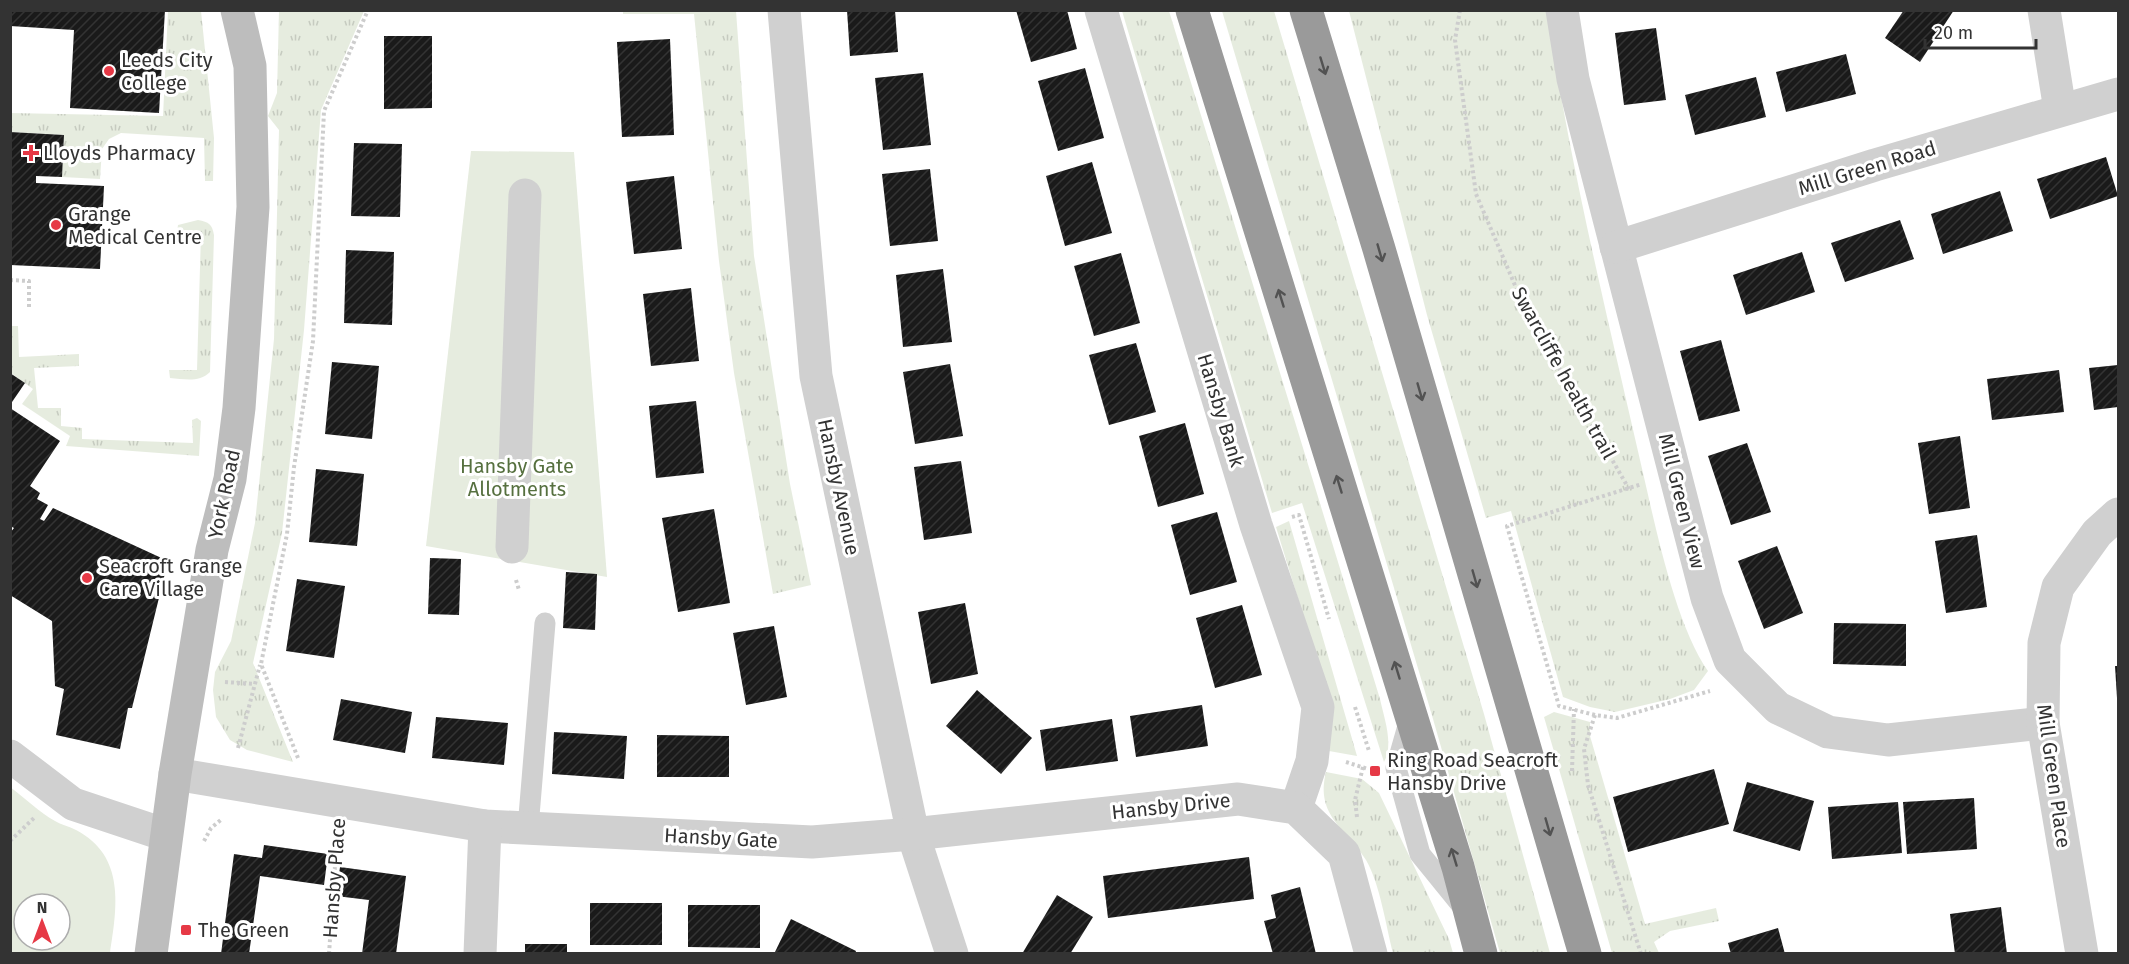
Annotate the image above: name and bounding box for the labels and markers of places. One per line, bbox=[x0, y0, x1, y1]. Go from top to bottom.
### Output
place label: Leeds City College bbox=[121, 48, 213, 95]
marker: Leeds City College bbox=[102, 64, 116, 78]
place label: Lloyds Pharmacy bbox=[43, 141, 196, 165]
marker: Lloyds Pharmacy bbox=[24, 146, 38, 160]
place label: Grange Medical Centre bbox=[68, 202, 202, 249]
marker: Grange Medical Centre bbox=[49, 218, 63, 232]
place label: Seacroft Grange Care Village bbox=[99, 554, 242, 601]
marker: Seacroft Grange Care Village bbox=[80, 571, 94, 585]
place label: Ring Road Seacroft Hansby Drive bbox=[1387, 748, 1559, 795]
marker: Ring Road Seacroft Hansby Drive bbox=[1368, 764, 1382, 778]
place label: The Green bbox=[198, 918, 290, 942]
marker: The Green bbox=[179, 923, 193, 937]

